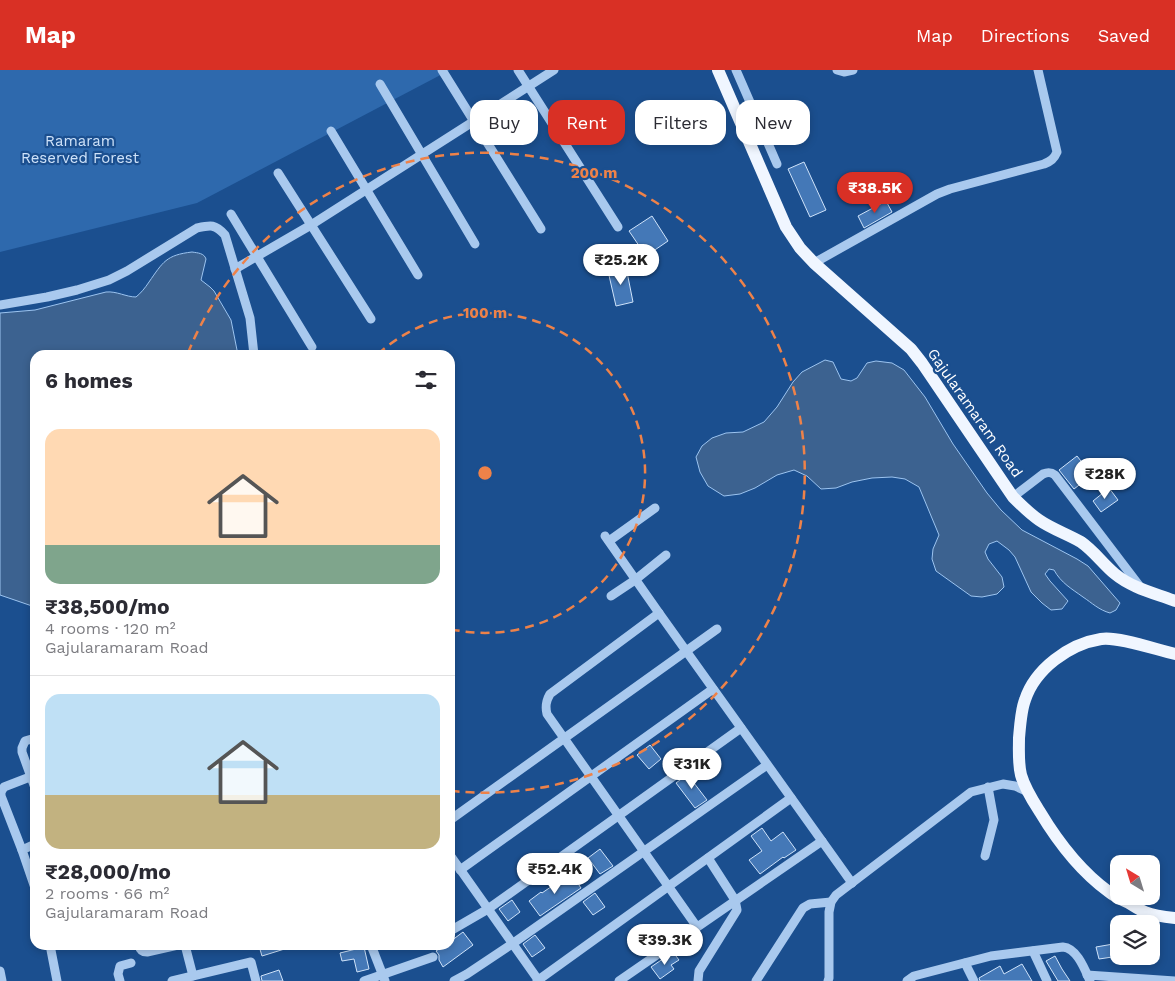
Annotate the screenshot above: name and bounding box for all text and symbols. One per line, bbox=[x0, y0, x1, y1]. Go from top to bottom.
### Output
text: Map bbox=[25, 21, 76, 49]
text: Map bbox=[916, 25, 953, 46]
text: Directions bbox=[981, 25, 1070, 46]
text: Saved bbox=[1098, 25, 1150, 46]
chip: Buy bbox=[470, 100, 538, 145]
chip: Rent bbox=[548, 100, 625, 145]
chip: Filters bbox=[635, 100, 726, 145]
chip: New bbox=[736, 100, 810, 145]
park label: Ramaram Reserved Forest bbox=[21, 132, 140, 167]
text: 200 m bbox=[571, 164, 617, 182]
pin: ₹38.5K bbox=[834, 172, 916, 214]
text: ₹38.5K bbox=[848, 178, 902, 197]
pin: ₹25.2K bbox=[580, 244, 662, 286]
text: ₹25.2K bbox=[594, 250, 648, 269]
text: 100 m bbox=[463, 304, 507, 322]
street label: Gajularamaram Road bbox=[924, 345, 1026, 481]
icon: filters bbox=[412, 366, 440, 394]
text: 6 homes bbox=[45, 368, 133, 393]
pin: ₹28K bbox=[1075, 458, 1135, 500]
icon: home bbox=[198, 461, 288, 551]
centre of rings bbox=[476, 464, 494, 482]
text: ₹28K bbox=[1085, 464, 1125, 483]
text: ₹38,500/mo bbox=[45, 594, 170, 619]
text: 4 rooms · 120 m² bbox=[45, 619, 176, 638]
text: Gajularamaram Road bbox=[45, 638, 209, 657]
icon: home bbox=[198, 727, 288, 817]
pin: ₹31K bbox=[662, 748, 722, 790]
text: ₹31K bbox=[673, 754, 711, 773]
pin: ₹52.4K bbox=[514, 852, 596, 895]
north arrow bbox=[1110, 855, 1160, 905]
map controls bbox=[1110, 855, 1160, 965]
text: ₹28,000/mo bbox=[45, 859, 171, 884]
text: ₹52.4K bbox=[528, 859, 582, 878]
text: 2 rooms · 66 m² bbox=[45, 884, 169, 903]
text: Gajularamaram Road bbox=[45, 903, 209, 922]
button: layers bbox=[1110, 915, 1160, 965]
pin: ₹39.3K bbox=[624, 924, 706, 966]
text: ₹39.3K bbox=[638, 930, 692, 949]

